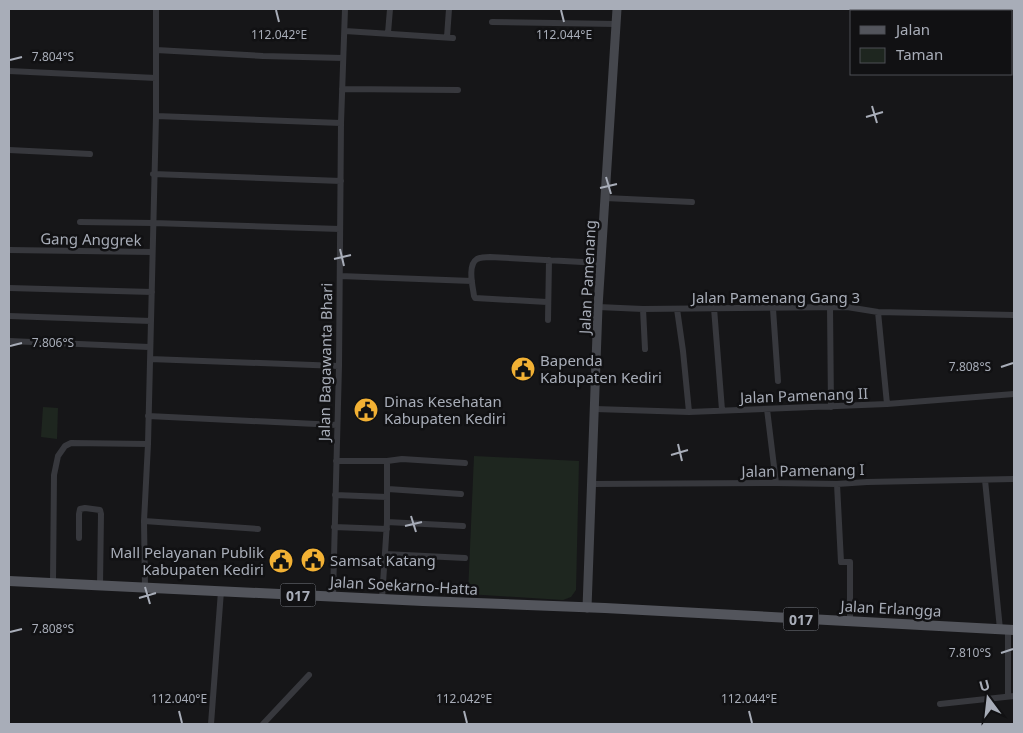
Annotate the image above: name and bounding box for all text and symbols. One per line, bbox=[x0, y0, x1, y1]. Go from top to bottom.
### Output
legend bbox=[850, 10, 1013, 75]
text: Jalan bbox=[894, 19, 930, 39]
text: 112.042°E bbox=[251, 26, 307, 43]
text: 112.044°E bbox=[536, 26, 592, 43]
text: Taman bbox=[896, 44, 943, 64]
text: 7.804°S bbox=[32, 48, 75, 65]
street label: Jalan Pamenang bbox=[574, 219, 600, 337]
street label: Gang Anggrek bbox=[40, 228, 142, 250]
street label: Jalan Bagawanta Bhari bbox=[314, 283, 336, 443]
street label: Jalan Pamenang Gang 3 bbox=[690, 287, 860, 307]
text: 7.806°S bbox=[32, 334, 75, 351]
place label: Bapenda Kabupaten Kediri bbox=[540, 350, 662, 387]
public building icon: Bapenda Kabupaten Kediri bbox=[510, 356, 536, 382]
text: 7.808°S bbox=[949, 358, 992, 375]
street label: Jalan Pamenang II bbox=[738, 383, 868, 407]
place label: Dinas Kesehatan Kabupaten Kediri bbox=[384, 391, 506, 428]
public building icon: Dinas Kesehatan Kabupaten Kediri bbox=[353, 397, 379, 423]
street label: Jalan Pamenang I bbox=[739, 459, 865, 481]
place label: Mall Pelayanan Publik Kabupaten Kediri bbox=[110, 542, 264, 579]
public building icon: Samsat Katang bbox=[300, 547, 326, 573]
public building icon: Mall Pelayanan Publik Kabupaten Kediri bbox=[268, 548, 294, 574]
place label: Samsat Katang bbox=[330, 550, 436, 570]
street label: Jalan Soekarno-Hatta bbox=[327, 571, 479, 599]
road number: 017 bbox=[280, 584, 316, 606]
street label: Jalan Erlangga bbox=[838, 595, 942, 621]
road number: 017 bbox=[784, 608, 818, 630]
text: 7.808°S bbox=[32, 620, 75, 637]
text: 7.810°S bbox=[949, 644, 992, 661]
north arrow bbox=[963, 673, 1013, 723]
text: U bbox=[977, 674, 992, 696]
text: 112.040°E bbox=[151, 690, 207, 707]
text: 112.042°E bbox=[436, 690, 492, 707]
text: 112.044°E bbox=[721, 690, 777, 707]

